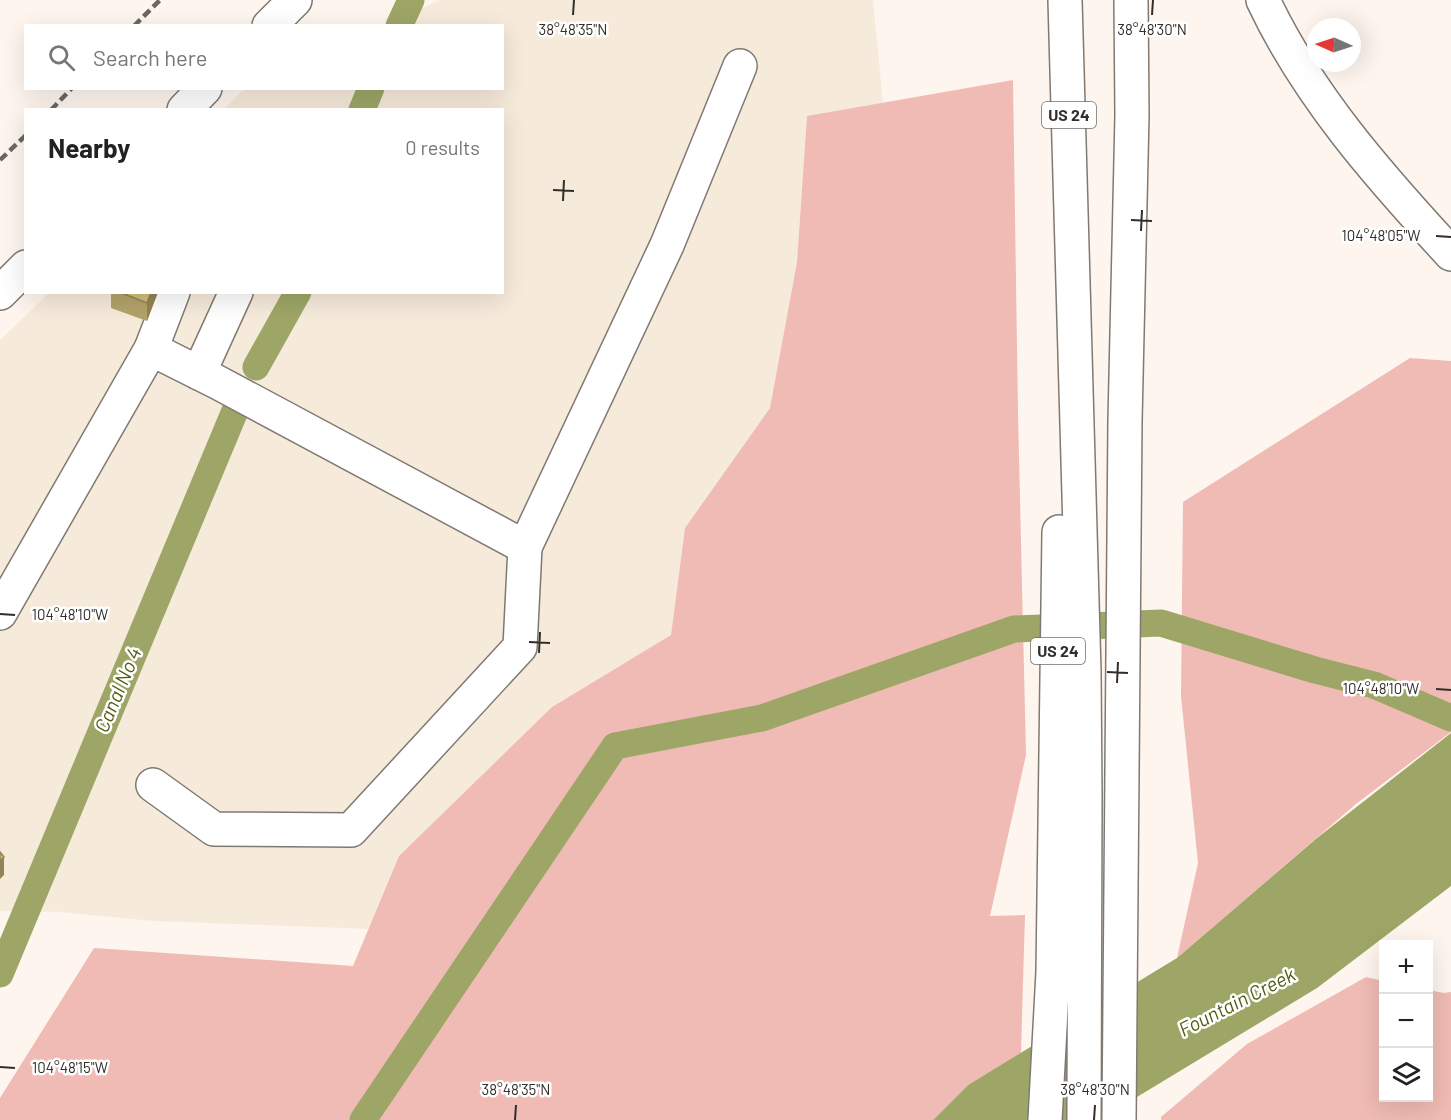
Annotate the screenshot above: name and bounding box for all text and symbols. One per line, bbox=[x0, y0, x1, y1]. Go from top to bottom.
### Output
north arrow bbox=[1307, 18, 1361, 72]
text: 38°48'35"N bbox=[539, 20, 607, 38]
text: 38°48'30"N bbox=[1117, 20, 1187, 38]
search box bbox=[24, 24, 504, 90]
icon: search bbox=[45, 41, 78, 74]
text: Search here bbox=[93, 44, 207, 70]
road number: US 24 bbox=[1042, 102, 1096, 128]
text: Nearby bbox=[48, 132, 130, 163]
text: 0 results bbox=[405, 135, 480, 159]
text: 104°48'05"W bbox=[1341, 226, 1421, 244]
text: 104°48'10"W bbox=[32, 605, 108, 623]
road number: US 24 bbox=[1031, 638, 1085, 664]
water label: Canal No 4 bbox=[88, 644, 146, 736]
text: 104°48'10"W bbox=[1343, 679, 1419, 697]
map controls bbox=[1379, 940, 1433, 1102]
button: + bbox=[1379, 940, 1433, 994]
water label: Fountain Creek bbox=[1174, 961, 1299, 1041]
button: − bbox=[1379, 994, 1433, 1048]
button: layers bbox=[1379, 1048, 1433, 1102]
text: 104°48'15"W bbox=[32, 1058, 108, 1076]
text: 38°48'35"N bbox=[482, 1080, 550, 1098]
text: 38°48'30"N bbox=[1060, 1080, 1130, 1098]

